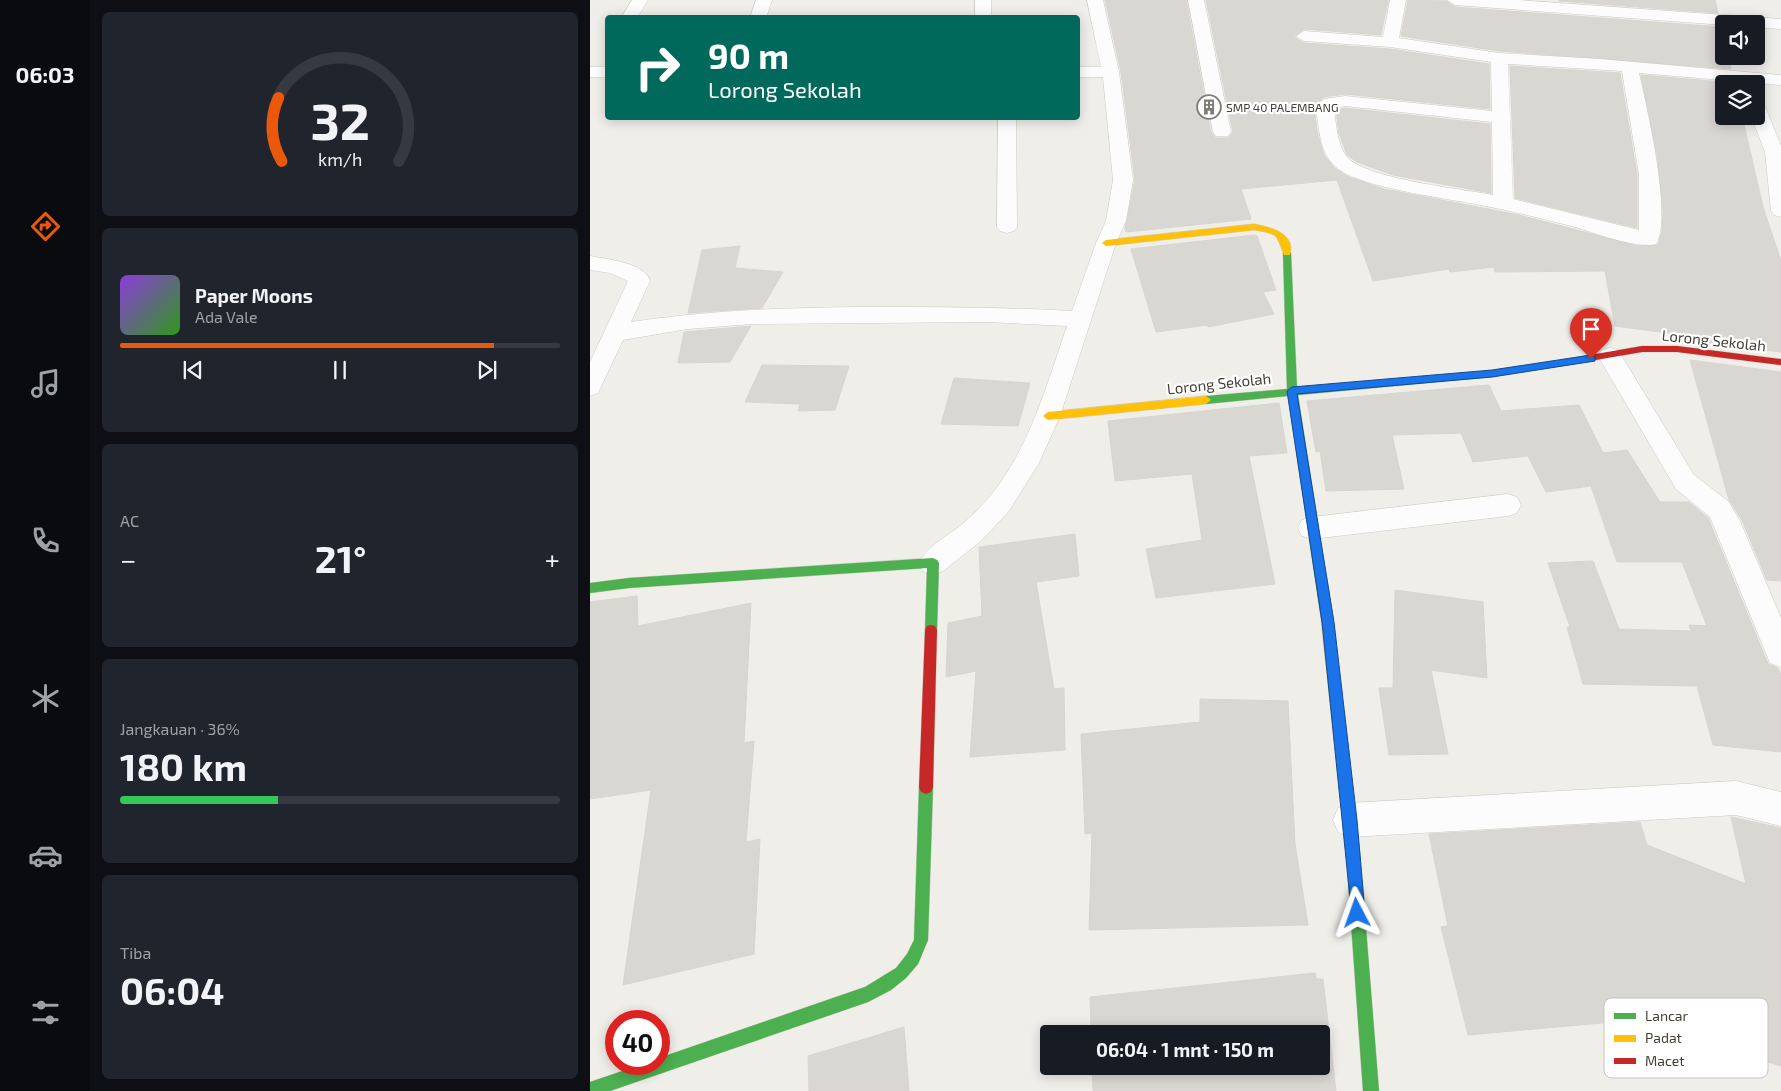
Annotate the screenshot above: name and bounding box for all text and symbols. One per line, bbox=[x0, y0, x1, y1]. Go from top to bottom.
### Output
map controls bbox=[1715, 15, 1765, 125]
button: sound bbox=[1715, 15, 1765, 65]
text: 90 m bbox=[708, 34, 789, 76]
icon: right bbox=[625, 35, 690, 100]
text: 06:03 bbox=[16, 61, 74, 87]
button: layers bbox=[1715, 75, 1765, 125]
text: Lorong Sekolah bbox=[708, 76, 862, 102]
text: 32 bbox=[310, 88, 370, 150]
building icon: SMP 40 PALEMBANG bbox=[1196, 94, 1222, 120]
place label: SMP 40 PALEMBANG bbox=[1226, 100, 1339, 114]
text: km/h bbox=[318, 148, 362, 170]
icon: directions bbox=[28, 209, 63, 244]
text: Paper Moons bbox=[195, 284, 313, 307]
text: Ada Vale bbox=[195, 307, 258, 326]
pin bbox=[1570, 308, 1612, 359]
icon: arrive bbox=[1577, 315, 1605, 343]
street label: Lorong Sekolah bbox=[1661, 326, 1767, 354]
icon: previous bbox=[179, 356, 207, 384]
icon: pause bbox=[326, 356, 354, 384]
icon: next bbox=[473, 356, 501, 384]
icon: music bbox=[28, 366, 63, 401]
street label: Lorong Sekolah bbox=[1166, 369, 1272, 397]
text: AC bbox=[120, 511, 139, 530]
icon: phone bbox=[28, 523, 63, 558]
text: 21° bbox=[315, 535, 366, 581]
text: − bbox=[120, 542, 136, 576]
text: + bbox=[545, 542, 560, 576]
icon: climate bbox=[28, 681, 63, 716]
text: Jangkauan · 36% bbox=[120, 719, 240, 738]
text: 180 km bbox=[120, 743, 247, 789]
icon: car bbox=[28, 838, 63, 873]
position arrow bbox=[1330, 886, 1382, 938]
text: Tiba bbox=[120, 943, 151, 962]
text: 06:04 bbox=[120, 967, 224, 1013]
icon: filters bbox=[28, 995, 63, 1030]
legend bbox=[1604, 998, 1768, 1078]
text: Lancar bbox=[1645, 1007, 1689, 1024]
speed limit sign: 40 bbox=[605, 1010, 670, 1075]
text: Padat bbox=[1645, 1029, 1682, 1046]
text: 06:04 · 1 mnt · 150 m bbox=[1096, 1038, 1274, 1061]
text: Macet bbox=[1645, 1052, 1685, 1069]

